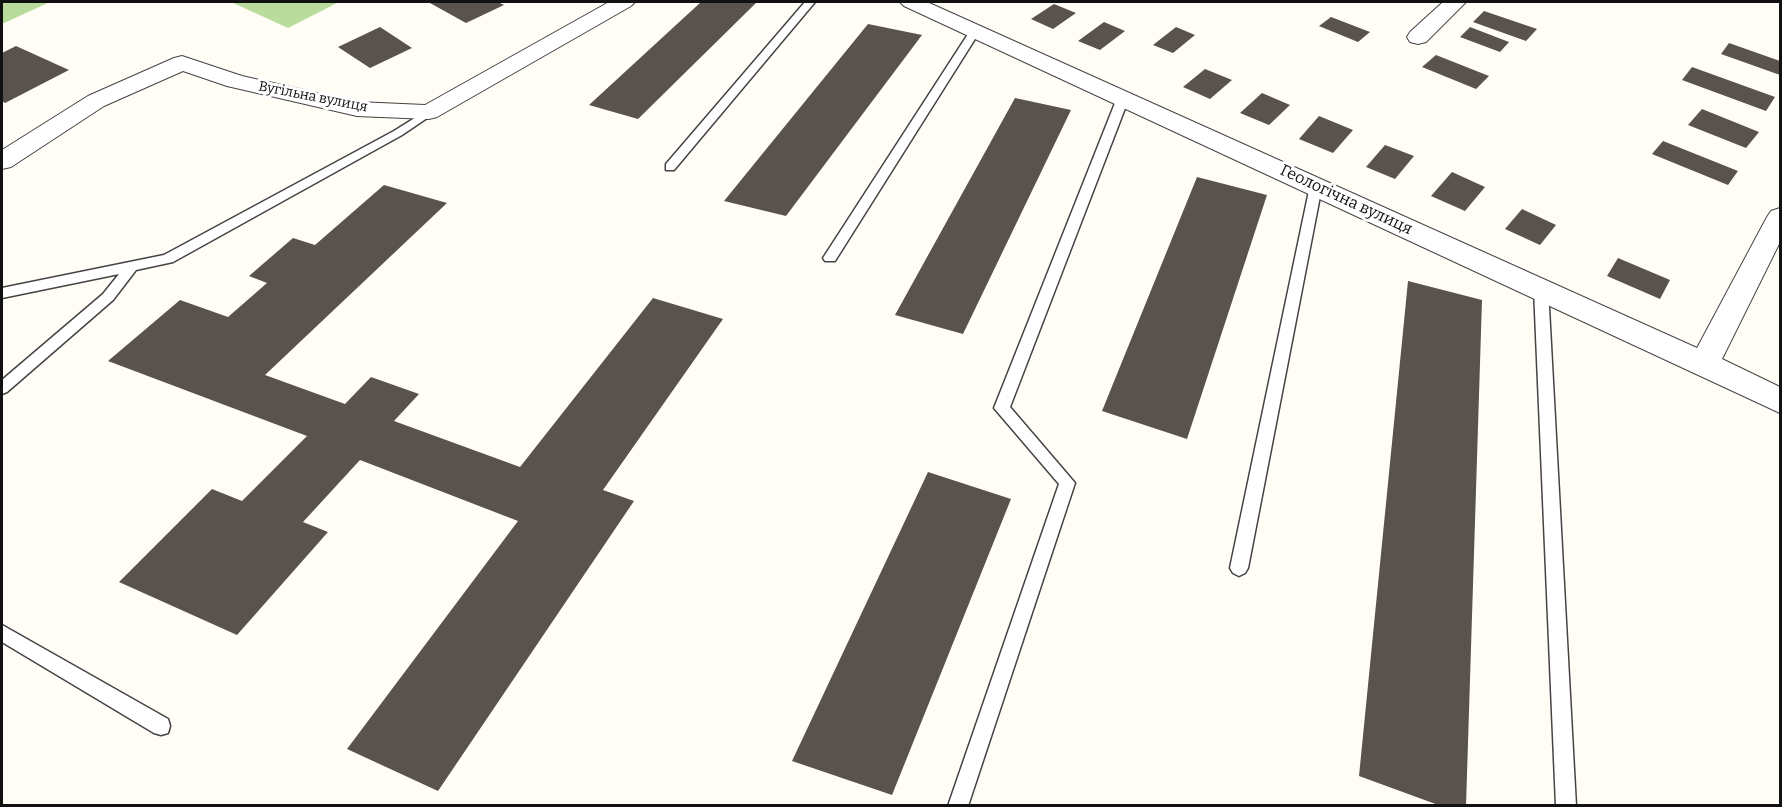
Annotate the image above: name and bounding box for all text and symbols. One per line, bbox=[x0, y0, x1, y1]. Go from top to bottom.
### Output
street label: Вугільна вулиця bbox=[257, 78, 369, 116]
street label: Геологічна вулиця bbox=[1277, 161, 1415, 239]

